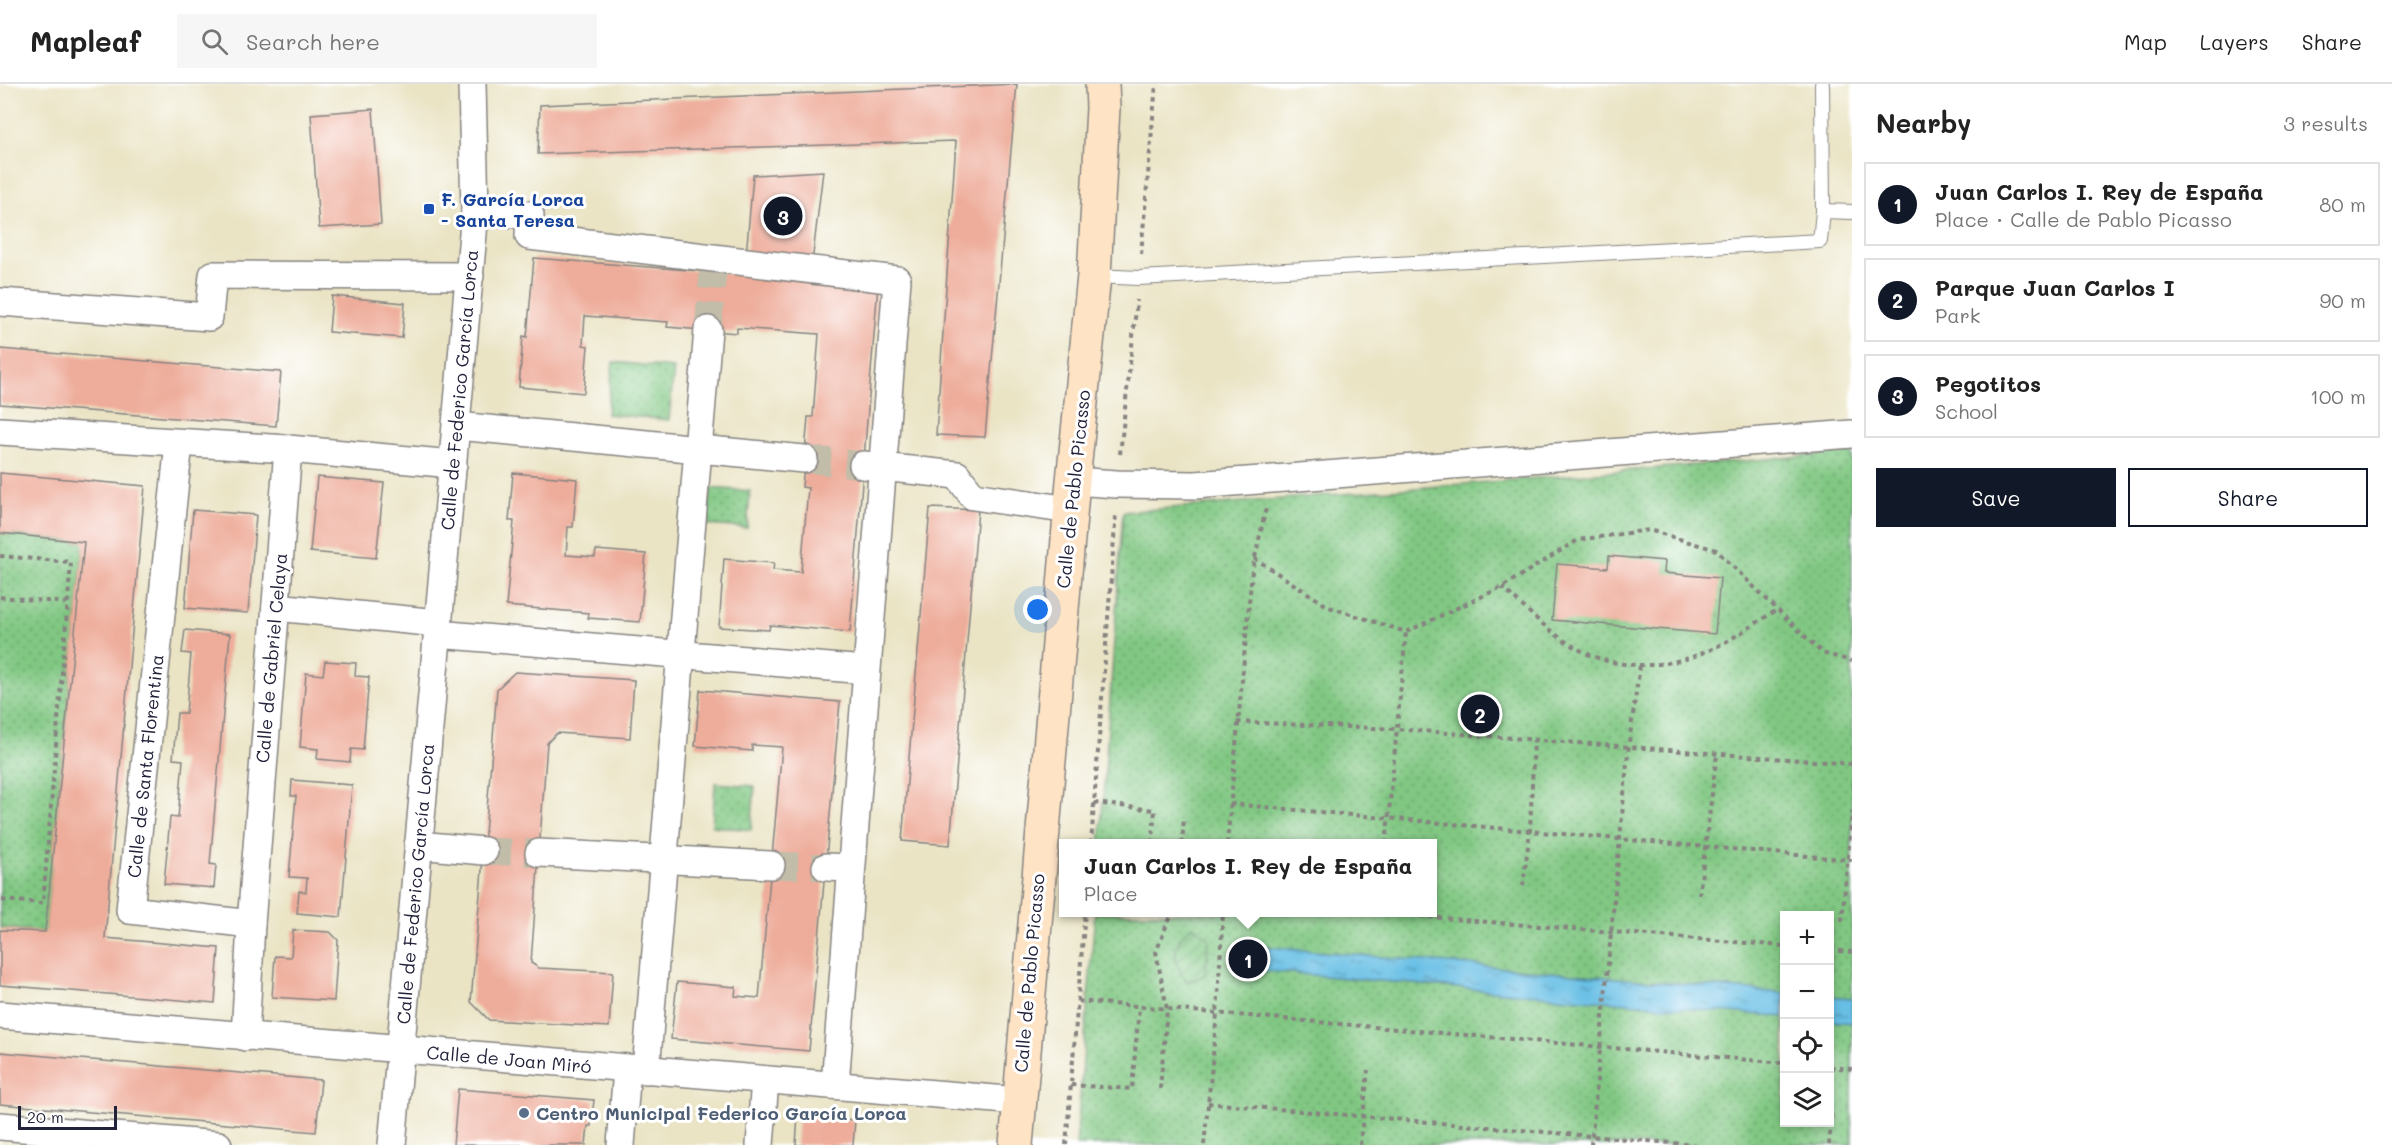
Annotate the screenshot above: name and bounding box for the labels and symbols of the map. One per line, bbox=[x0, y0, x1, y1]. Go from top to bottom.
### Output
place label: F. García Lorca - Santa Teresa bbox=[441, 187, 584, 232]
pin: 3 bbox=[764, 194, 802, 238]
marker: F. García Lorca - Santa Teresa bbox=[422, 202, 436, 216]
street label: Calle de Federico García Lorca bbox=[435, 249, 483, 531]
street label: Calle de Pablo Picasso bbox=[1051, 388, 1095, 589]
street label: Calle de Gabriel Celaya bbox=[250, 552, 292, 764]
your location bbox=[1023, 595, 1052, 624]
street label: Calle de Santa Florentina bbox=[121, 653, 169, 879]
pin: 2 bbox=[1460, 692, 1500, 736]
street label: Calle de Federico García Lorca bbox=[391, 743, 439, 1025]
street label: Calle de Pablo Picasso bbox=[1008, 872, 1050, 1073]
pin: 1 bbox=[1228, 936, 1268, 982]
street label: Calle de Joan Miró bbox=[426, 1040, 593, 1078]
place label: Centro Municipal Federico García Lorca bbox=[536, 1101, 907, 1125]
scale bar bbox=[18, 1103, 117, 1130]
marker: Centro Municipal Federico García Lorca bbox=[517, 1106, 531, 1120]

